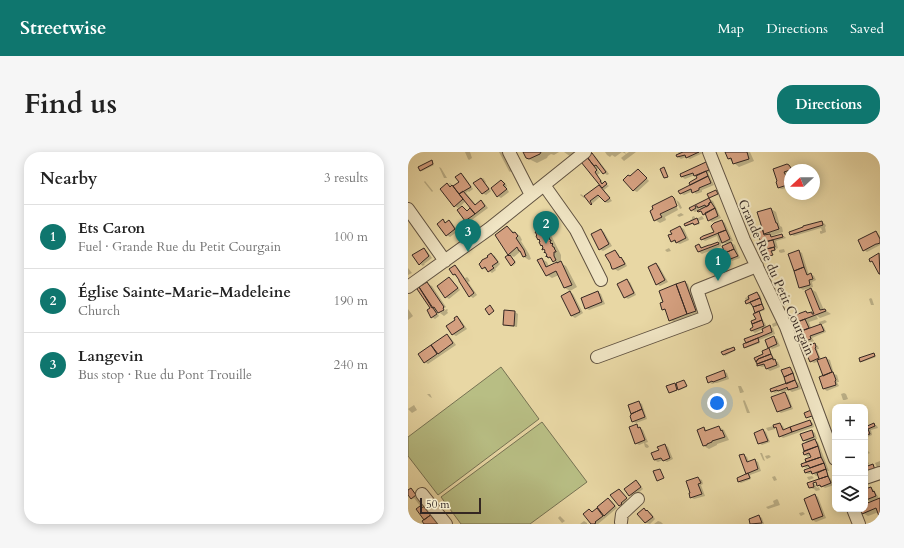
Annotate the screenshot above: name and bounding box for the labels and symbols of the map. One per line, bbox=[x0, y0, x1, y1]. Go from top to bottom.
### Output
north arrow bbox=[784, 164, 820, 200]
street label: Grande Rue du Petit Courgain bbox=[733, 196, 819, 359]
pin: 2 bbox=[533, 211, 559, 244]
pin: 3 bbox=[455, 219, 481, 252]
pin: 1 bbox=[705, 248, 731, 281]
your location bbox=[707, 393, 727, 413]
scale bar bbox=[420, 496, 481, 515]

